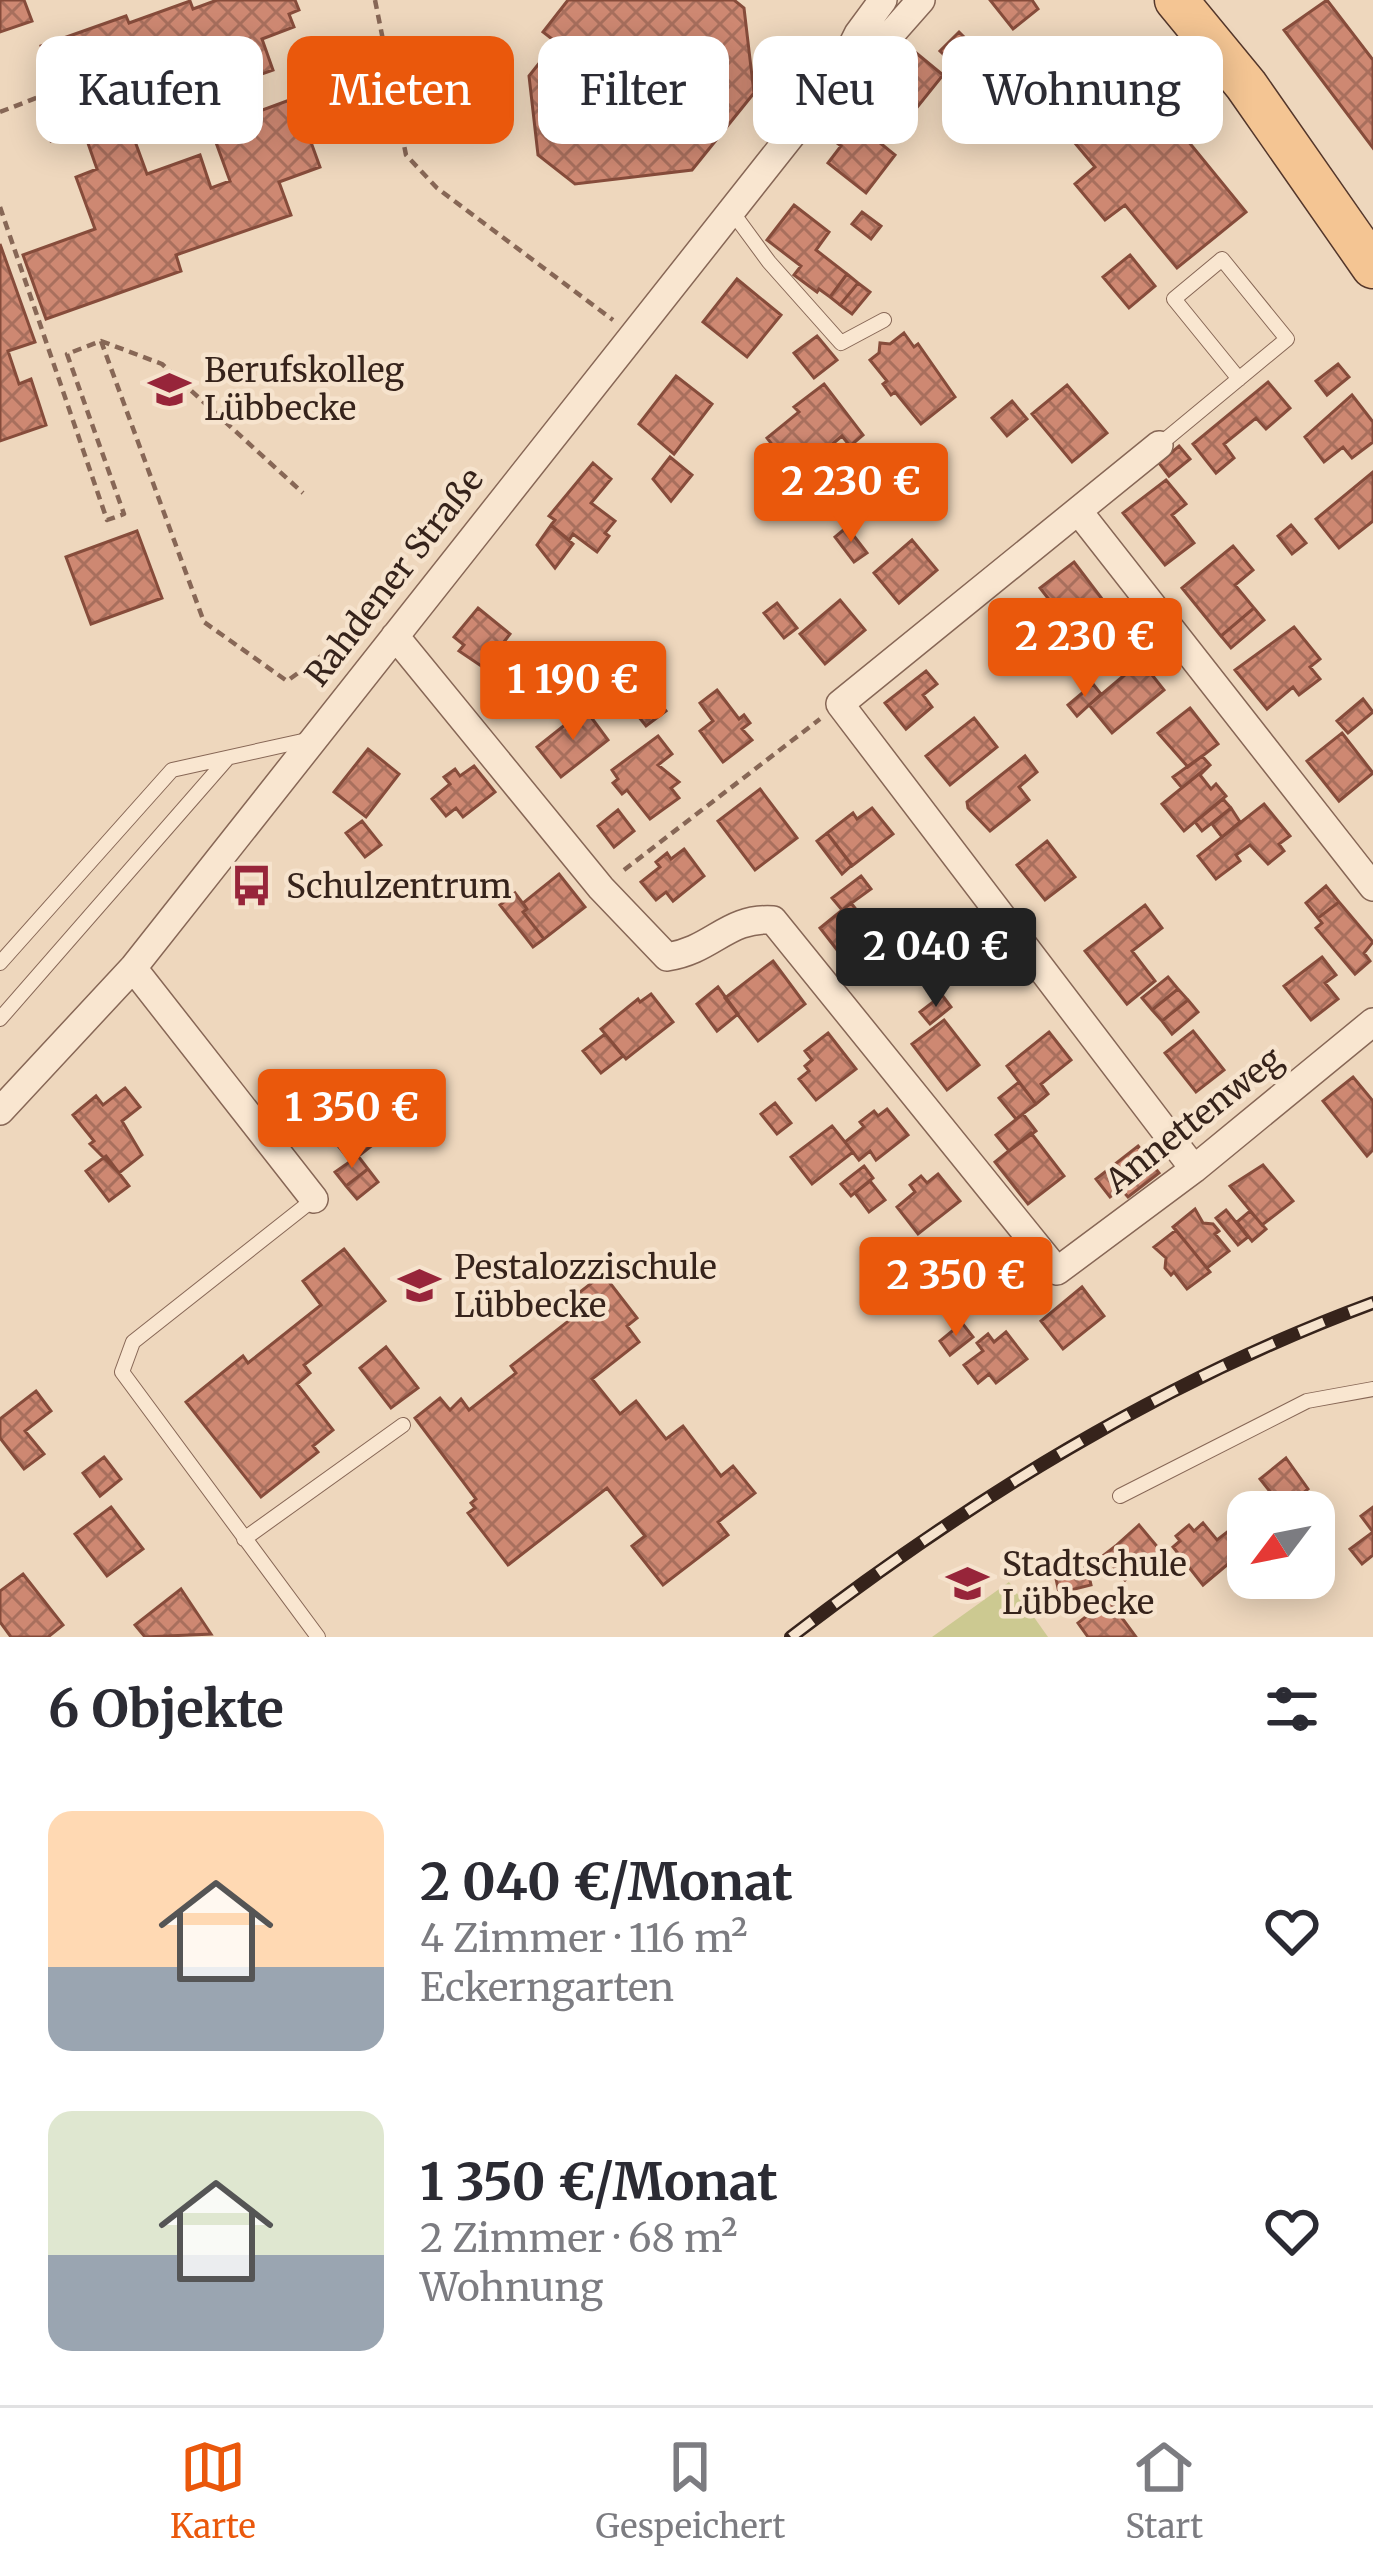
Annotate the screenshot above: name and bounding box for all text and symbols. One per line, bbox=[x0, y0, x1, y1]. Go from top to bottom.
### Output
chip: Kaufen bbox=[36, 36, 263, 144]
chip: Mieten bbox=[287, 36, 514, 144]
chip: Filter bbox=[538, 36, 729, 144]
chip: Neu bbox=[753, 36, 918, 144]
chip: Wohnung bbox=[942, 36, 1223, 144]
place label: Berufskolleg Lübbecke bbox=[204, 350, 404, 429]
school or university icon: Berufskolleg Lübbecke bbox=[147, 366, 193, 412]
pin: 2 230 € bbox=[740, 443, 962, 545]
text: 2 230 € bbox=[781, 457, 921, 506]
street label: Rahdener Straße bbox=[296, 460, 492, 694]
pin: 2 230 € bbox=[974, 598, 1196, 700]
text: 2 230 € bbox=[1015, 612, 1155, 661]
pin: 1 190 € bbox=[462, 641, 684, 743]
text: 1 190 € bbox=[507, 655, 639, 704]
bus stop icon: Schulzentrum bbox=[229, 863, 275, 909]
place label: Schulzentrum bbox=[286, 866, 512, 907]
pin: 2 040 € bbox=[825, 908, 1047, 1010]
text: 2 040 € bbox=[863, 922, 1009, 971]
street label: Annettenweg bbox=[1097, 1038, 1291, 1202]
pin: 1 350 € bbox=[241, 1069, 463, 1171]
text: 1 350 € bbox=[285, 1083, 419, 1132]
pin: 2 350 € bbox=[845, 1237, 1067, 1339]
place label: Pestalozzischule Lübbecke bbox=[454, 1247, 717, 1326]
text: 2 350 € bbox=[886, 1251, 1026, 1300]
school or university icon: Pestalozzischule Lübbecke bbox=[397, 1263, 443, 1309]
north arrow bbox=[1227, 1491, 1335, 1599]
map controls bbox=[1227, 1491, 1335, 1599]
place label: Stadtschule Lübbecke bbox=[1002, 1544, 1187, 1623]
school or university icon: Stadtschule Lübbecke bbox=[945, 1560, 991, 1606]
icon: filters bbox=[1259, 1676, 1325, 1742]
text: 6 Objekte bbox=[48, 1677, 284, 1741]
text: 2 040 €/Monat bbox=[420, 1850, 793, 1914]
icon: home bbox=[144, 1859, 288, 2003]
icon: heart bbox=[1259, 1898, 1325, 1964]
text: 4 Zimmer · 116 m² bbox=[420, 1914, 748, 1963]
text: Eckerngarten bbox=[420, 1963, 674, 2012]
text: 1 350 €/Monat bbox=[420, 2150, 778, 2214]
icon: home bbox=[144, 2159, 288, 2303]
icon: heart bbox=[1259, 2198, 1325, 2264]
text: 2 Zimmer · 68 m² bbox=[420, 2214, 738, 2263]
text: Wohnung bbox=[420, 2263, 603, 2312]
tab: Karte bbox=[170, 2434, 256, 2547]
tab: Gespeichert bbox=[595, 2434, 785, 2547]
tab: Start bbox=[1125, 2434, 1203, 2547]

